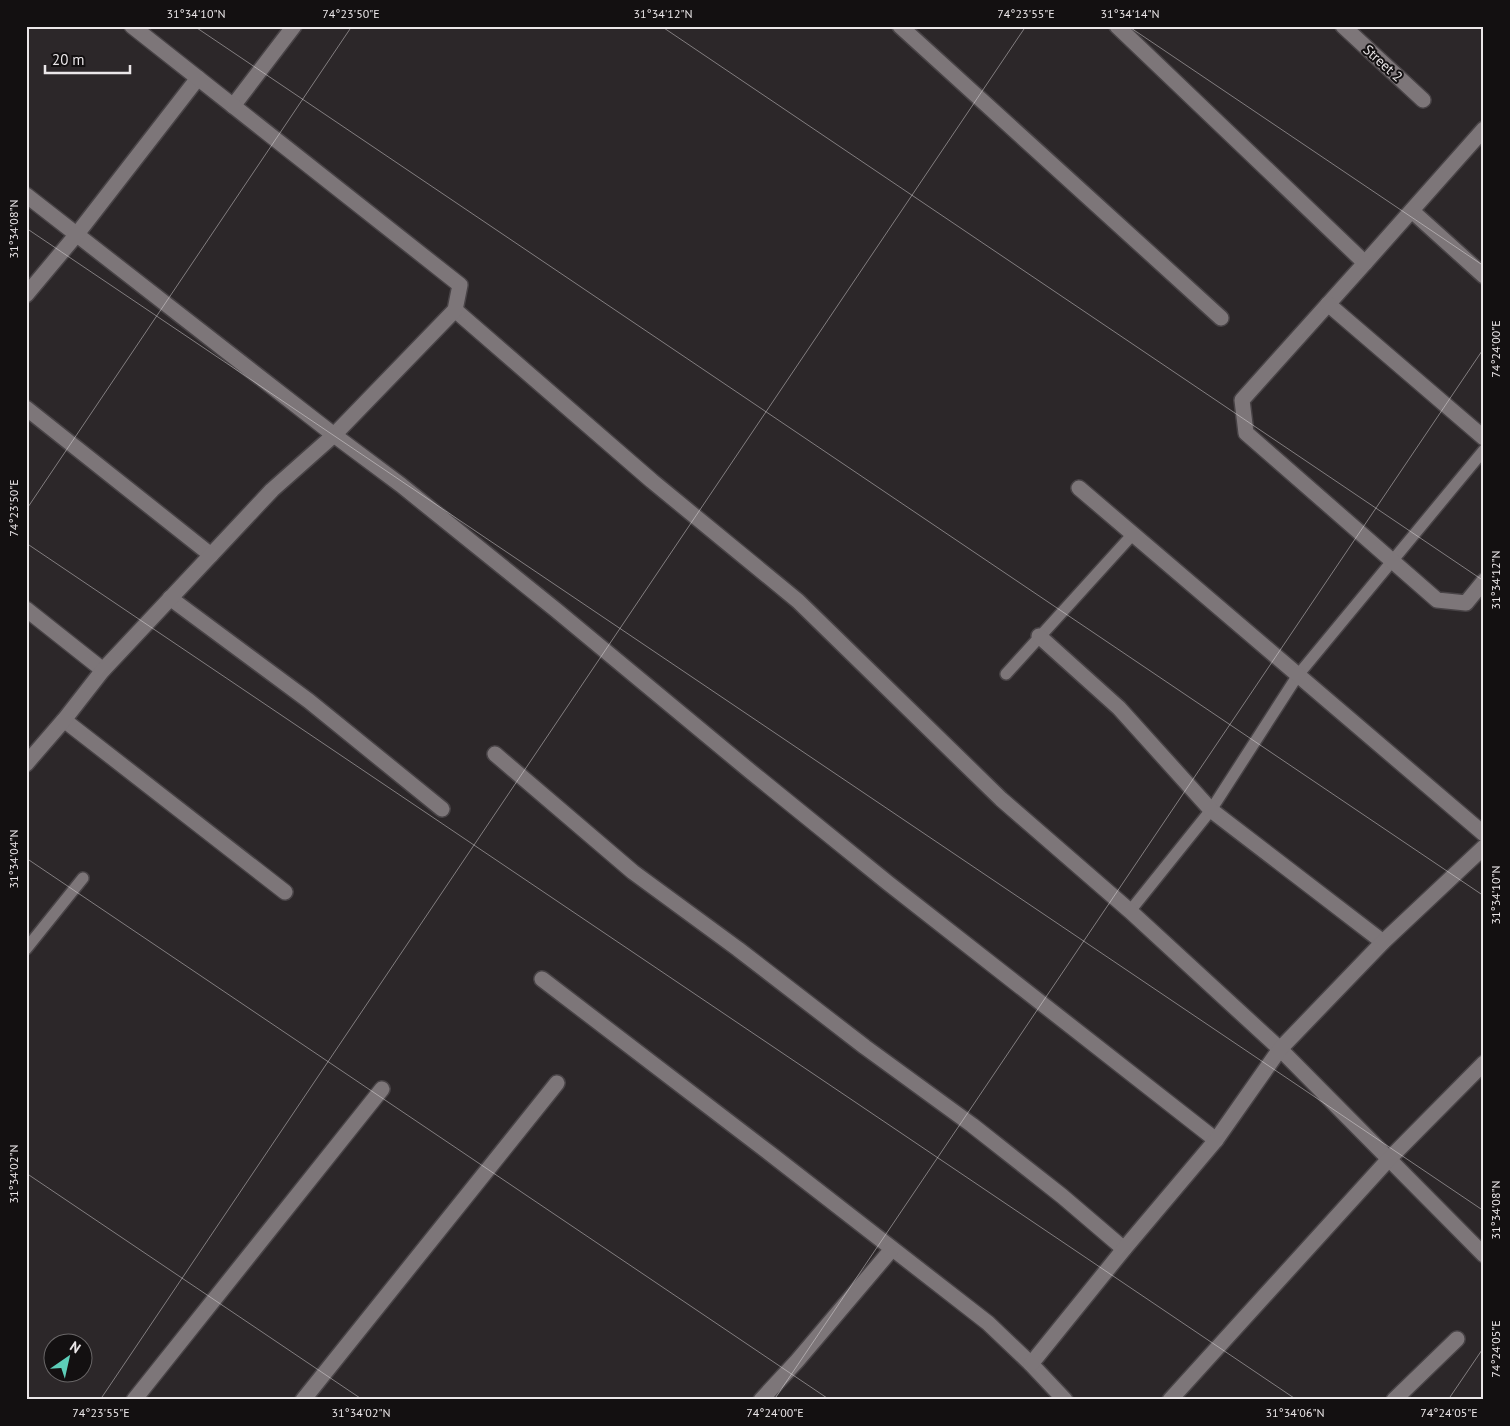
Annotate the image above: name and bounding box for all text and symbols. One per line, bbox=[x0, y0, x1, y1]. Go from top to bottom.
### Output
text: 31°34'10"N bbox=[166, 6, 226, 21]
text: 74°23'50"E bbox=[322, 6, 380, 21]
text: 31°34'12"N bbox=[633, 6, 693, 21]
text: 74°23'55"E bbox=[997, 6, 1055, 21]
text: 31°34'14"N bbox=[1100, 6, 1160, 21]
street label: Street 2 bbox=[1359, 41, 1407, 85]
scale bar bbox=[45, 42, 130, 74]
text: 20 m bbox=[52, 50, 85, 69]
text: 31°34'08"N bbox=[6, 199, 21, 259]
text: 74°24'00"E bbox=[1488, 320, 1503, 378]
text: 74°23'50"E bbox=[6, 479, 21, 537]
text: 31°34'12"N bbox=[1488, 550, 1503, 610]
text: 31°34'04"N bbox=[6, 829, 21, 889]
text: 31°34'10"N bbox=[1488, 865, 1503, 925]
text: 31°34'02"N bbox=[6, 1144, 21, 1204]
text: 31°34'08"N bbox=[1488, 1180, 1503, 1240]
text: 74°24'05"E bbox=[1488, 1320, 1503, 1378]
north arrow bbox=[42, 1334, 92, 1384]
text: N bbox=[66, 1337, 84, 1357]
text: 74°23'55"E bbox=[72, 1405, 130, 1420]
text: 31°34'02"N bbox=[331, 1405, 391, 1420]
text: 74°24'00"E bbox=[746, 1405, 804, 1420]
text: 31°34'06"N bbox=[1265, 1405, 1325, 1420]
text: 74°24'05"E bbox=[1420, 1405, 1478, 1420]

